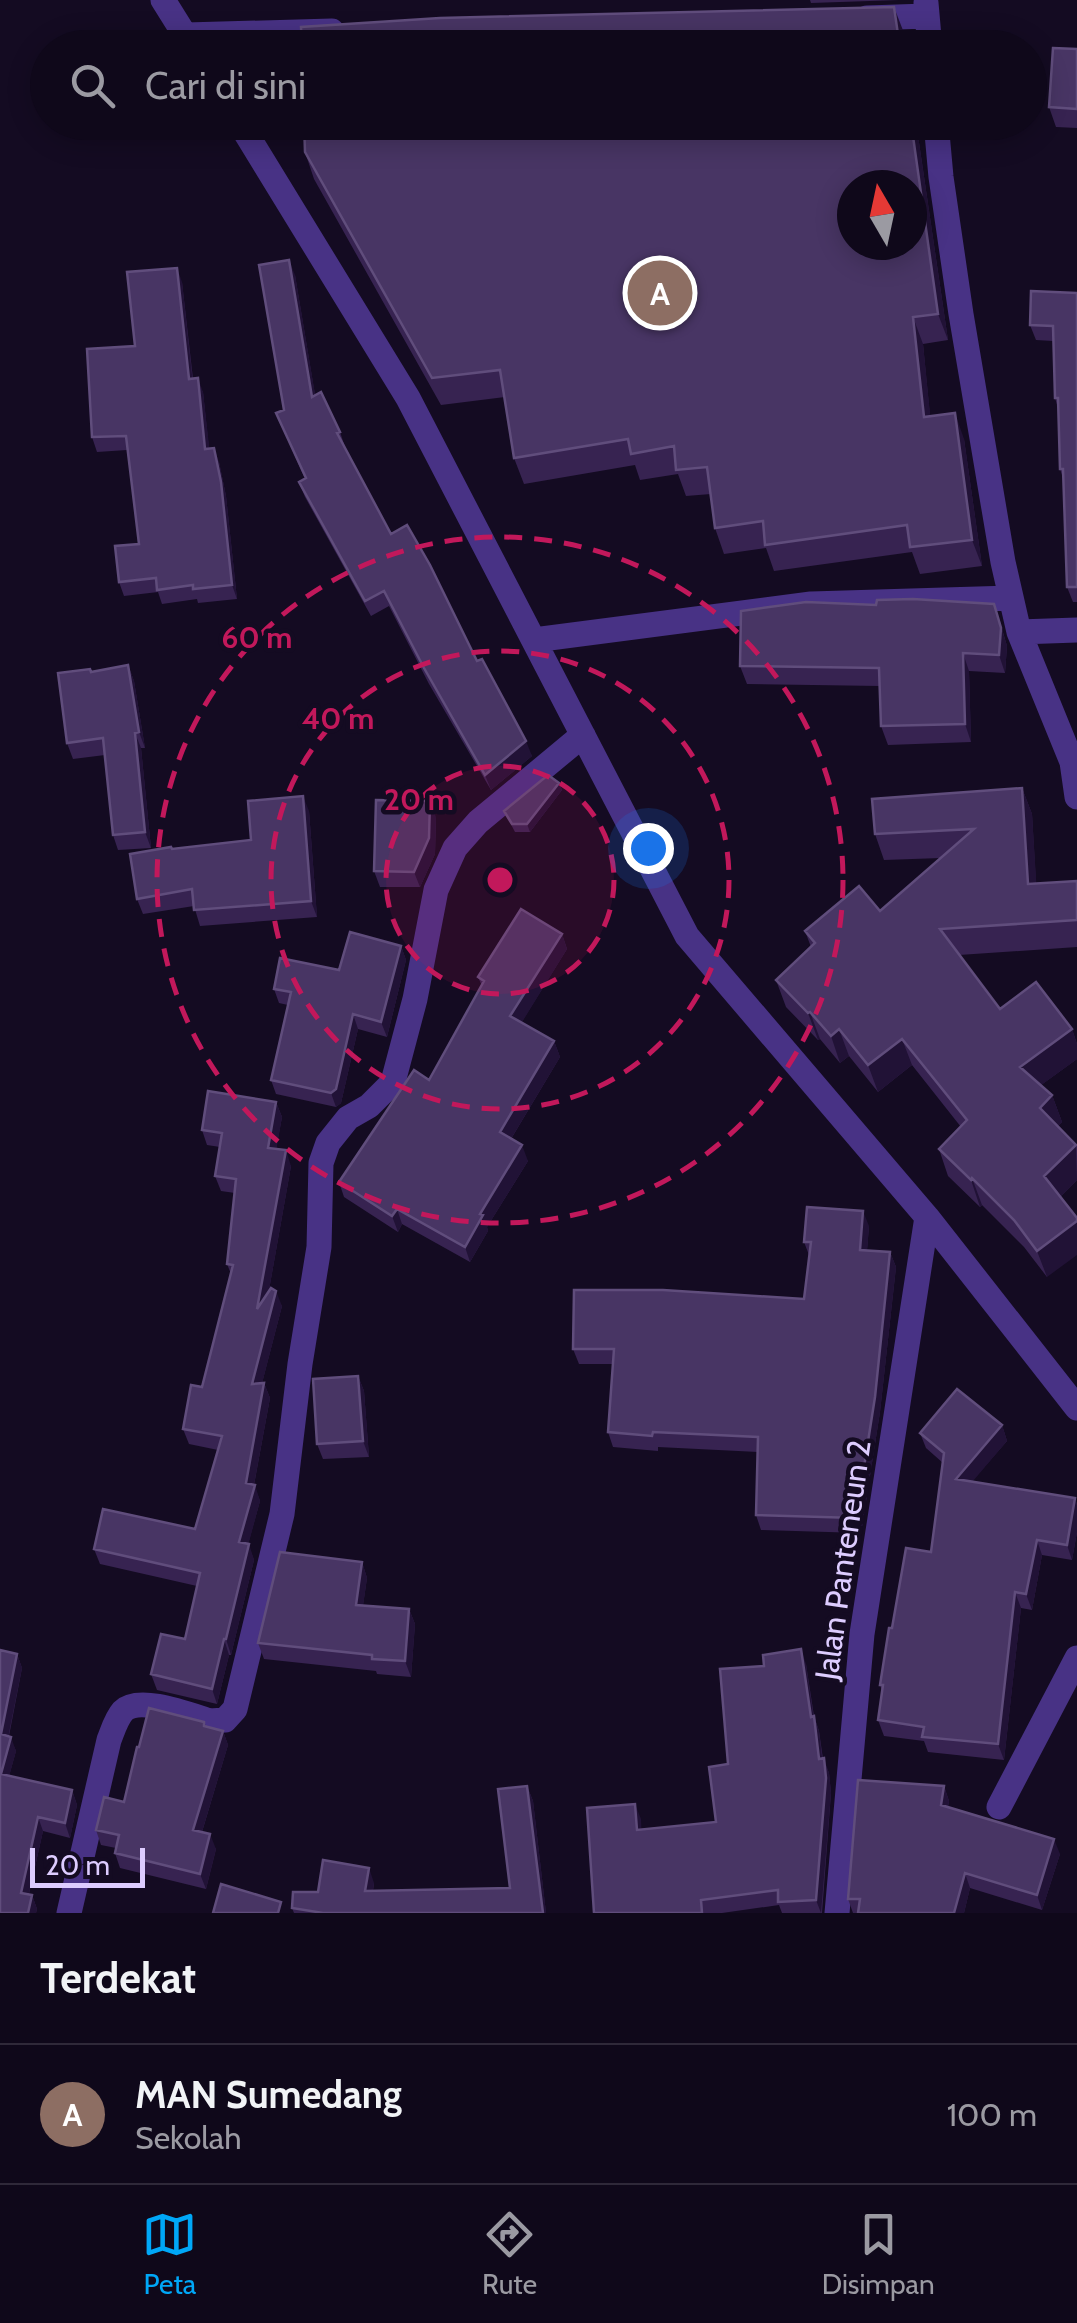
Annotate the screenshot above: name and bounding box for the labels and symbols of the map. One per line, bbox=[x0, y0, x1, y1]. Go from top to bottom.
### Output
north arrow bbox=[837, 170, 927, 260]
pin: A bbox=[628, 256, 692, 330]
text: 60 m bbox=[222, 619, 292, 656]
text: 40 m bbox=[302, 700, 374, 737]
text: 20 m bbox=[384, 781, 454, 818]
your location bbox=[623, 823, 674, 874]
centre of rings bbox=[482, 862, 518, 898]
street label: Jalan Panteneun 2 bbox=[806, 1437, 879, 1683]
scale bar bbox=[30, 1843, 145, 1888]

